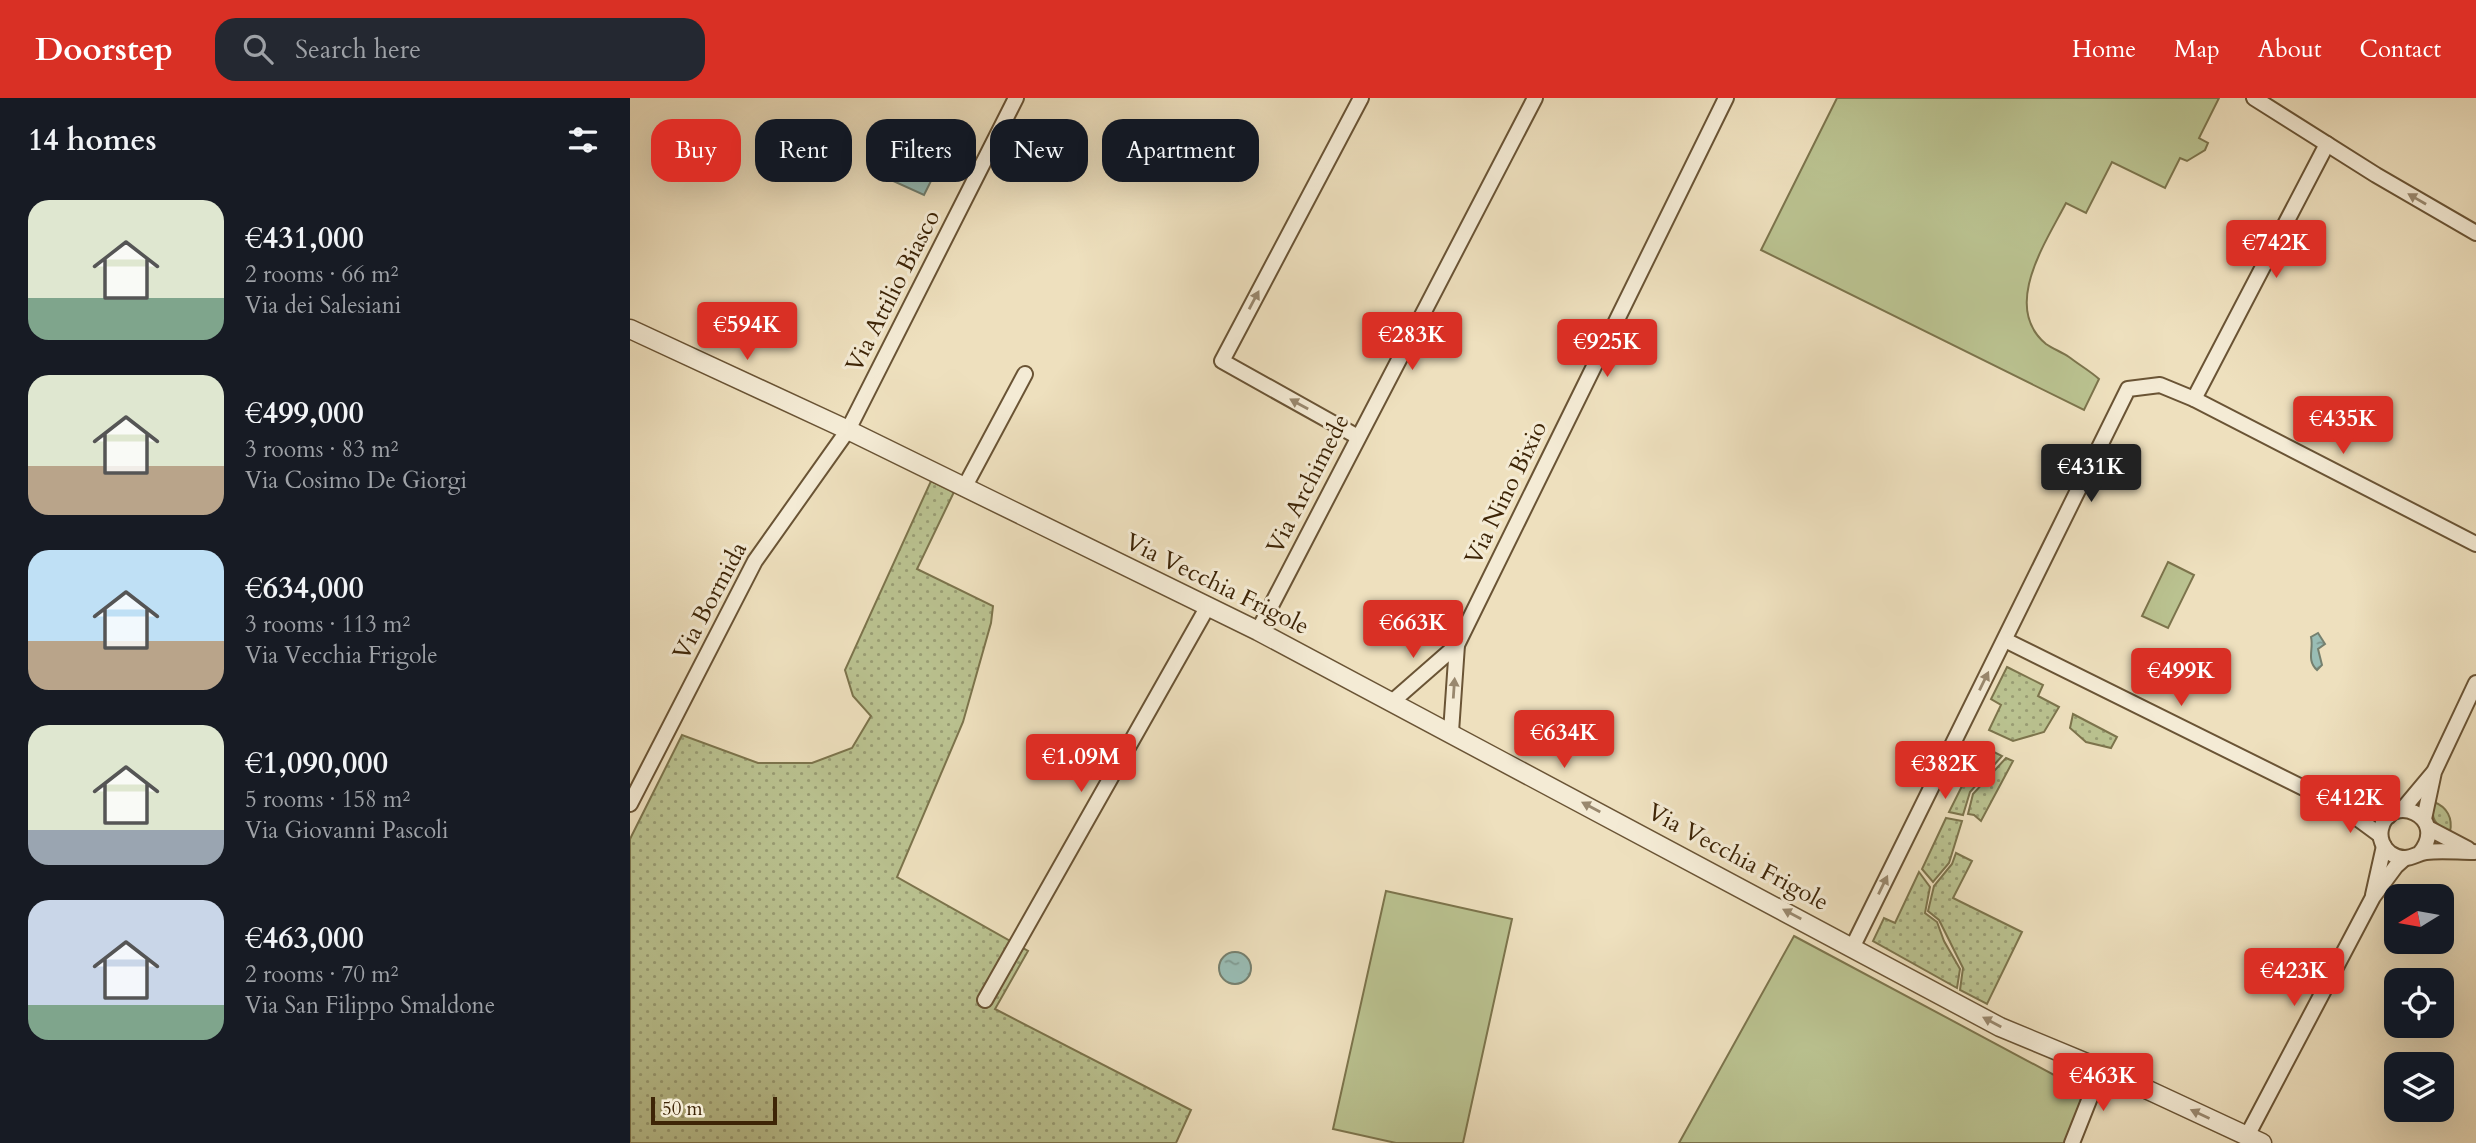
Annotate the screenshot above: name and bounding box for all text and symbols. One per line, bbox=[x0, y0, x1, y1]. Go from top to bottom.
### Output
search box bbox=[215, 18, 705, 81]
text: Doorstep bbox=[35, 27, 173, 72]
icon: search bbox=[239, 30, 277, 68]
text: Search here bbox=[295, 32, 421, 67]
text: Home bbox=[2072, 33, 2136, 66]
text: Map bbox=[2174, 33, 2220, 66]
text: About bbox=[2258, 33, 2322, 66]
text: Contact bbox=[2360, 33, 2441, 66]
chip: Buy bbox=[651, 119, 741, 182]
chip: Rent bbox=[755, 119, 852, 182]
chip: Filters bbox=[866, 119, 976, 182]
chip: New bbox=[990, 119, 1088, 182]
chip: Apartment bbox=[1102, 119, 1259, 182]
text: 14 homes bbox=[28, 120, 157, 161]
icon: filters bbox=[564, 121, 602, 159]
one-way arrow bbox=[2407, 193, 2427, 205]
street label: Via Attilio Biasco bbox=[838, 204, 948, 378]
text: €431,000 bbox=[245, 218, 364, 259]
pin: €742K bbox=[2227, 220, 2325, 280]
text: €742K bbox=[2242, 227, 2310, 258]
icon: home bbox=[84, 228, 168, 312]
text: 2 rooms · 66 m² bbox=[245, 259, 398, 290]
text: Via dei Salesiani bbox=[245, 290, 401, 321]
one-way arrow bbox=[1247, 290, 1259, 310]
pin: €594K bbox=[698, 302, 796, 362]
text: €594K bbox=[713, 309, 781, 340]
pin: €283K bbox=[1363, 313, 1461, 372]
text: €283K bbox=[1378, 319, 1446, 350]
pin: €925K bbox=[1558, 320, 1656, 379]
text: €925K bbox=[1573, 326, 1641, 357]
text: €499,000 bbox=[245, 393, 364, 434]
pin: €435K bbox=[2294, 396, 2392, 456]
one-way arrow bbox=[1289, 398, 1308, 410]
icon: home bbox=[84, 403, 168, 487]
text: €435K bbox=[2309, 403, 2377, 434]
street label: Via Archimede bbox=[1259, 408, 1357, 560]
street label: Via Nino Bixio bbox=[1457, 416, 1555, 570]
text: 3 rooms · 83 m² bbox=[245, 434, 398, 465]
pin: €431K bbox=[2042, 444, 2140, 504]
text: €431K bbox=[2057, 451, 2125, 482]
text: Via Cosimo De Giorgi bbox=[245, 465, 467, 496]
street label: Via Vecchia Frigole bbox=[1119, 525, 1315, 643]
street label: Via Bormida bbox=[665, 536, 755, 666]
text: €634,000 bbox=[245, 568, 364, 609]
icon: home bbox=[84, 578, 168, 662]
pin: €663K bbox=[1364, 601, 1462, 660]
text: €663K bbox=[1379, 607, 1447, 638]
text: 3 rooms · 113 m² bbox=[245, 609, 410, 640]
text: Via Vecchia Frigole bbox=[245, 640, 438, 671]
pin: €499K bbox=[2132, 648, 2230, 708]
text: €499K bbox=[2147, 655, 2215, 686]
one-way arrow bbox=[1979, 671, 1990, 691]
one-way arrow bbox=[1449, 677, 1460, 699]
pin: €634K bbox=[1515, 710, 1613, 770]
text: €634K bbox=[1530, 717, 1598, 748]
pin: €1.09M bbox=[1024, 734, 1138, 794]
text: €1.09M bbox=[1042, 741, 1120, 772]
pin: €382K bbox=[1896, 742, 1994, 801]
text: €1,090,000 bbox=[245, 743, 388, 784]
text: €382K bbox=[1911, 748, 1979, 779]
icon: home bbox=[84, 753, 168, 837]
pin: €412K bbox=[2301, 776, 2399, 835]
text: €412K bbox=[2316, 782, 2384, 813]
text: 5 rooms · 158 m² bbox=[245, 784, 410, 815]
street label: Via Vecchia Frigole bbox=[1642, 795, 1834, 919]
one-way arrow bbox=[1581, 801, 1601, 813]
text: Via Giovanni Pascoli bbox=[245, 815, 448, 846]
one-way arrow bbox=[1878, 875, 1889, 895]
north arrow bbox=[2384, 884, 2454, 954]
map controls bbox=[2384, 884, 2454, 1122]
one-way arrow bbox=[1782, 908, 1802, 920]
text: €463,000 bbox=[245, 918, 364, 959]
icon: home bbox=[84, 928, 168, 1012]
pin: €423K bbox=[2245, 948, 2343, 1008]
text: €423K bbox=[2260, 955, 2328, 986]
text: 2 rooms · 70 m² bbox=[245, 959, 398, 990]
button: locate bbox=[2384, 968, 2454, 1038]
text: Via San Filippo Smaldone bbox=[245, 990, 495, 1021]
one-way arrow bbox=[1982, 1016, 2002, 1028]
button: layers bbox=[2384, 1052, 2454, 1122]
pin: €463K bbox=[2054, 1054, 2152, 1113]
text: €463K bbox=[2069, 1060, 2137, 1091]
scale bar bbox=[651, 1094, 777, 1126]
text: 50 m bbox=[662, 1096, 703, 1122]
one-way arrow bbox=[2190, 1108, 2210, 1120]

